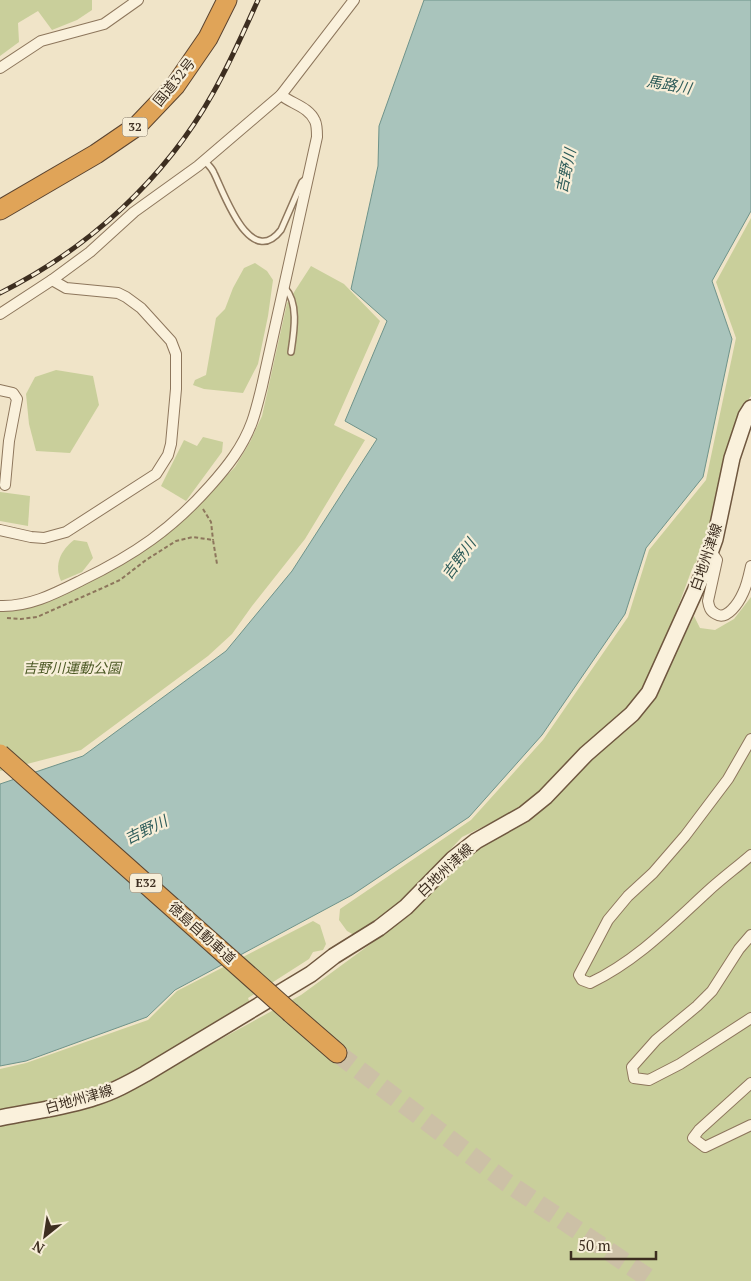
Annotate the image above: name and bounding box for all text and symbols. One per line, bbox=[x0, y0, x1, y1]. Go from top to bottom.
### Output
street label: 国道32号 bbox=[148, 54, 199, 110]
water label: 馬路川 bbox=[645, 70, 695, 98]
road number: 32 bbox=[122, 118, 148, 136]
water label: 吉野川 bbox=[551, 145, 580, 195]
street label: 白地州津線 bbox=[685, 521, 726, 593]
water label: 吉野川 bbox=[437, 533, 481, 582]
park label: 吉野川運動公園 bbox=[23, 658, 123, 677]
water label: 吉野川 bbox=[121, 809, 172, 848]
street label: 白地州津線 bbox=[413, 839, 477, 900]
road number: E32 bbox=[130, 874, 162, 892]
street label: 徳島自動車道 bbox=[165, 897, 240, 968]
street label: 白地州津線 bbox=[43, 1080, 115, 1117]
north arrow bbox=[20, 1211, 70, 1261]
scale bar bbox=[571, 1228, 656, 1260]
text: 50 m bbox=[578, 1235, 611, 1255]
text: N bbox=[29, 1237, 48, 1259]

